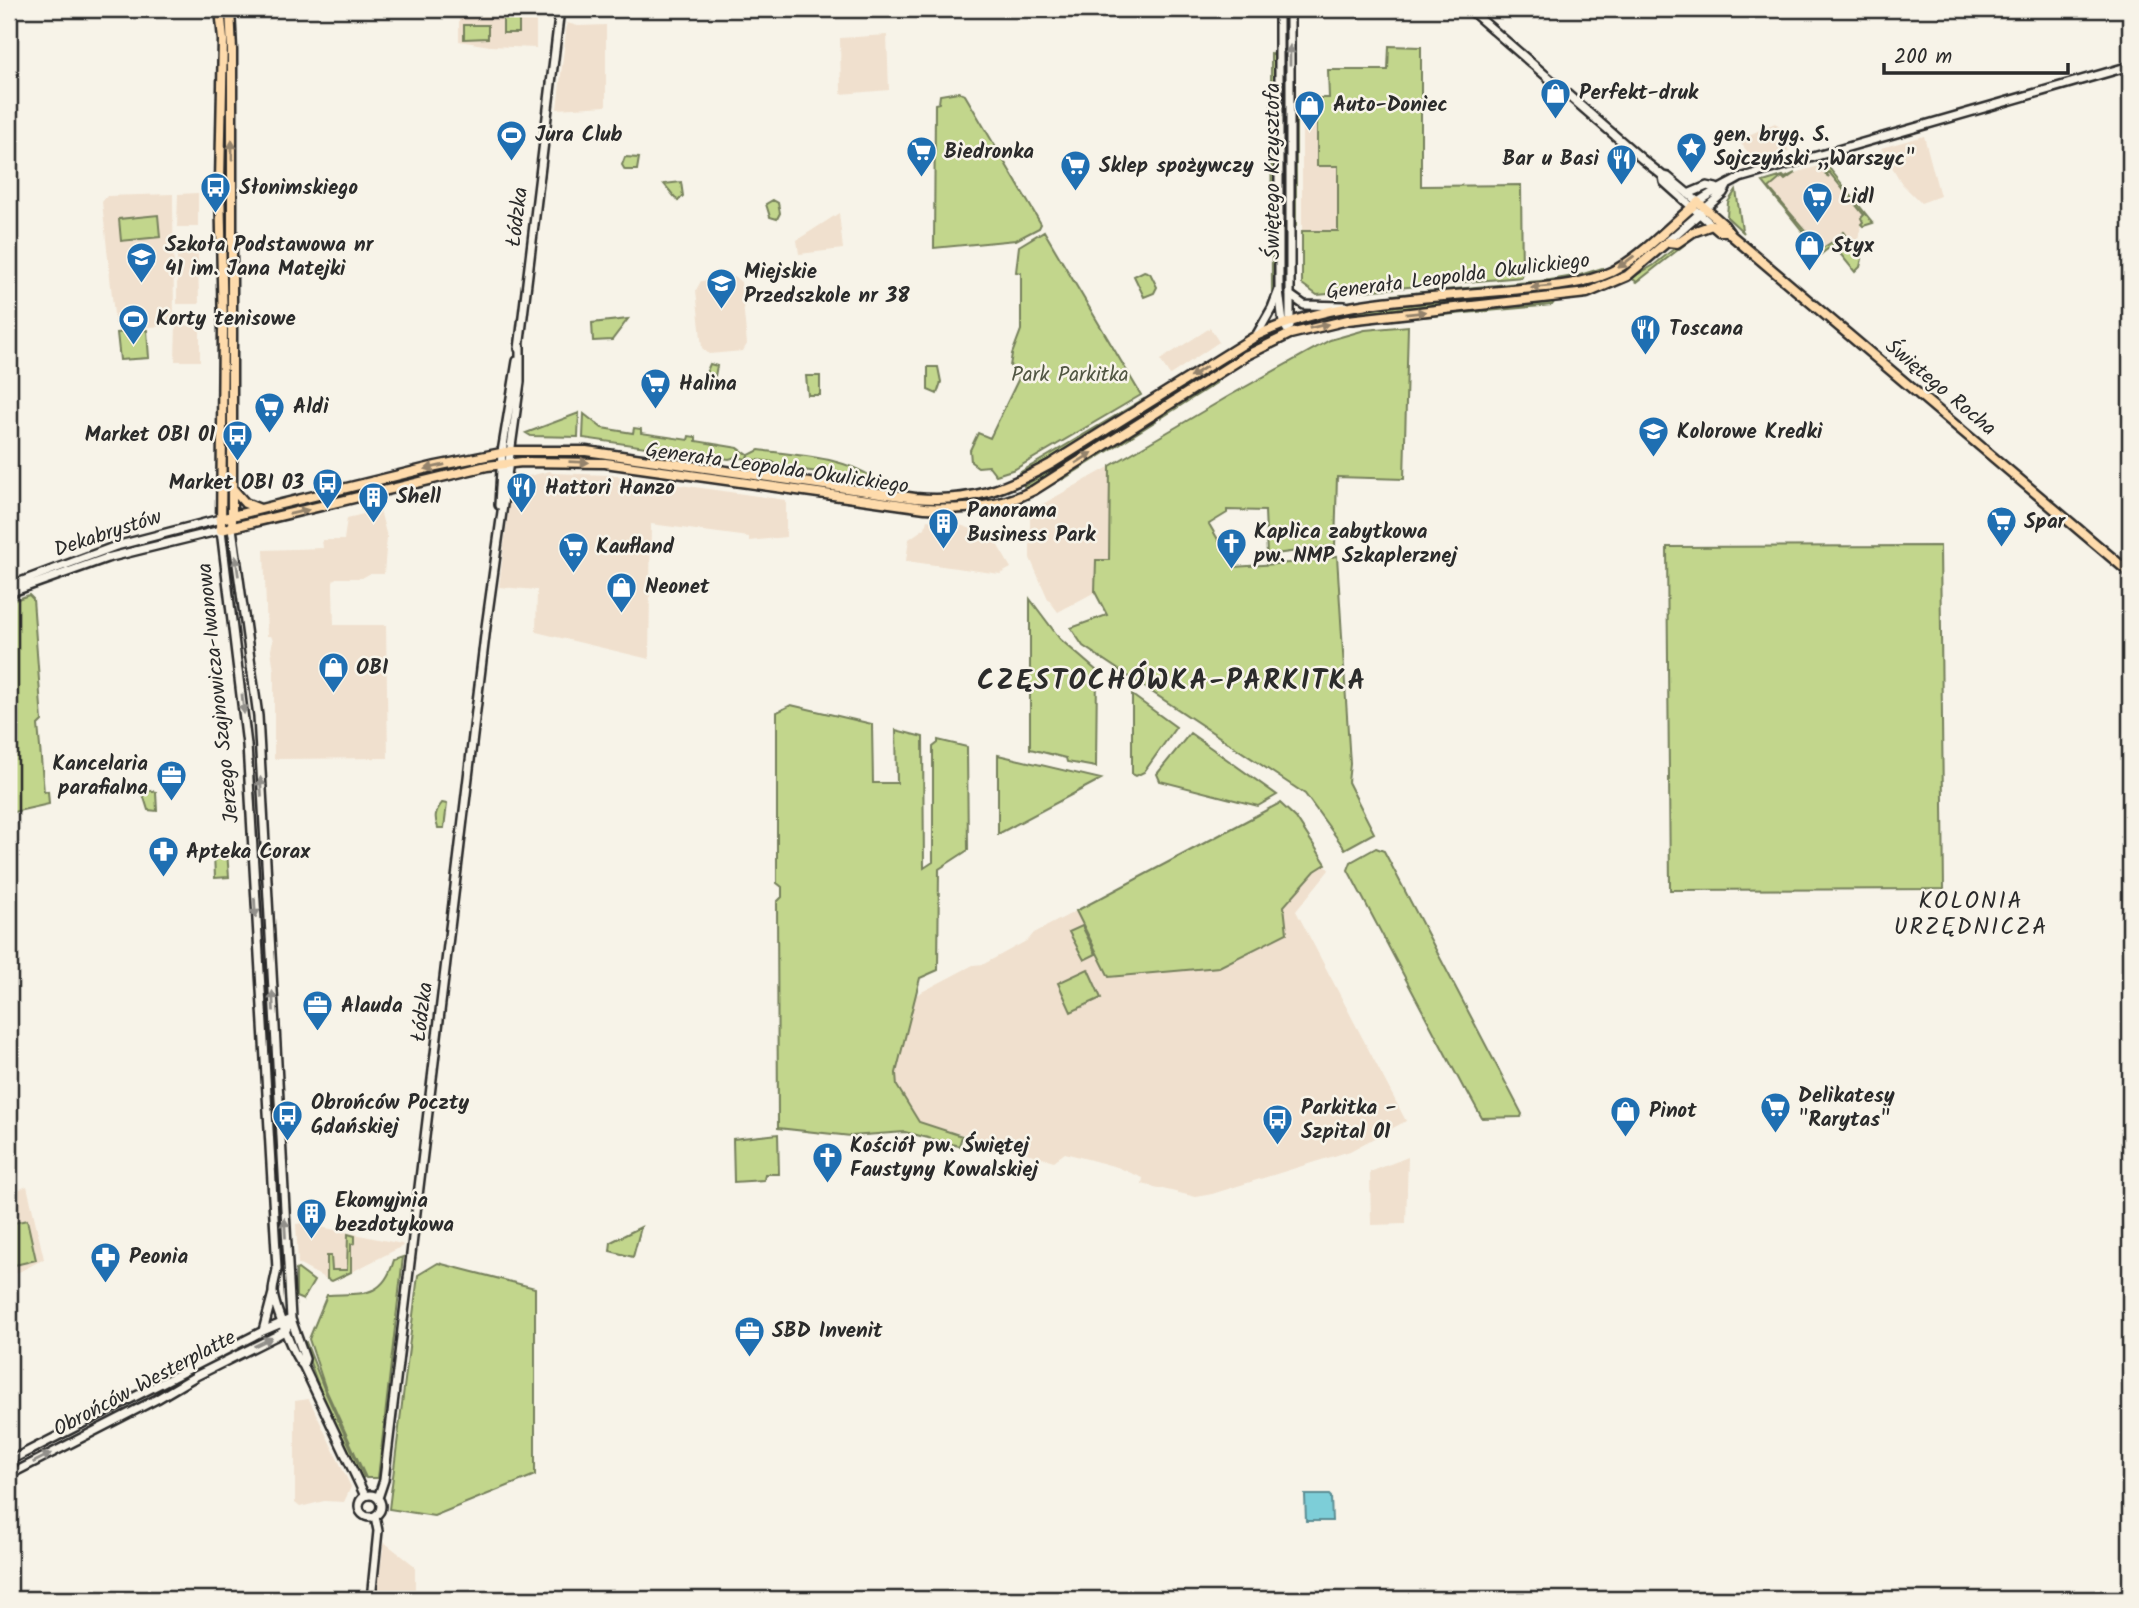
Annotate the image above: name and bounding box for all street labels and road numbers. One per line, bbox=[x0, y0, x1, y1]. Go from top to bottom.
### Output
street label: Świętego Krzysztofa bbox=[1257, 83, 1290, 259]
street label: Łódzka bbox=[498, 185, 538, 249]
street label: Generała Leopolda Okulickiego bbox=[1324, 244, 1592, 310]
street label: Świętego Rocha bbox=[1877, 331, 2003, 445]
street label: Generała Leopolda Okulickiego bbox=[643, 434, 911, 504]
street label: Dekabrystów bbox=[50, 501, 167, 567]
street label: Jerzego Szajnowicza-Iwanowa bbox=[189, 561, 249, 825]
street label: Łódzka bbox=[403, 980, 443, 1044]
street label: Obrońców Westerplatte bbox=[48, 1322, 243, 1446]

